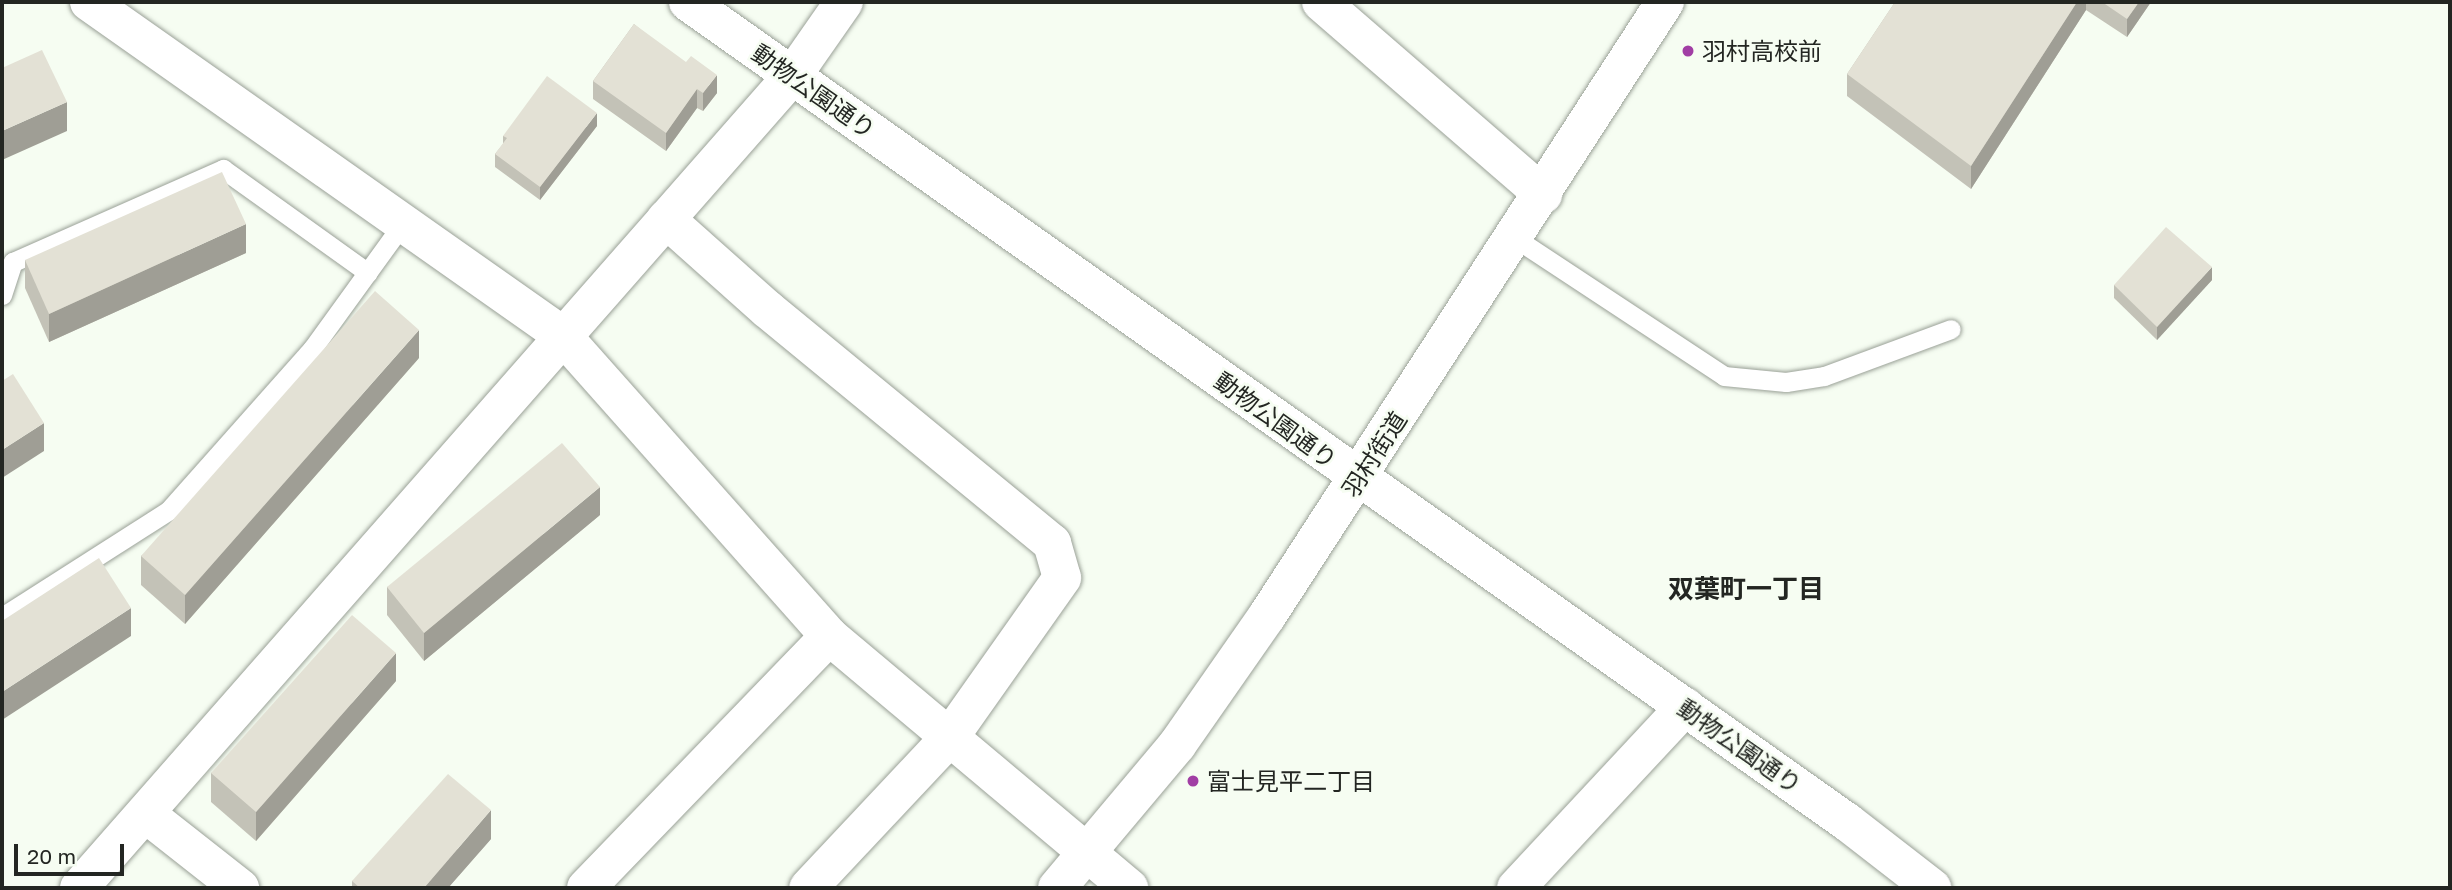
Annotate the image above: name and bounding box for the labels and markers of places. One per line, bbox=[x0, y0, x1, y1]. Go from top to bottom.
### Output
place label: 羽村高校前 bbox=[1702, 37, 1822, 65]
marker: 羽村高校前 bbox=[1680, 43, 1696, 59]
place label: 富士見平二丁目 bbox=[1207, 767, 1375, 795]
marker: 富士見平二丁目 bbox=[1185, 773, 1201, 789]

